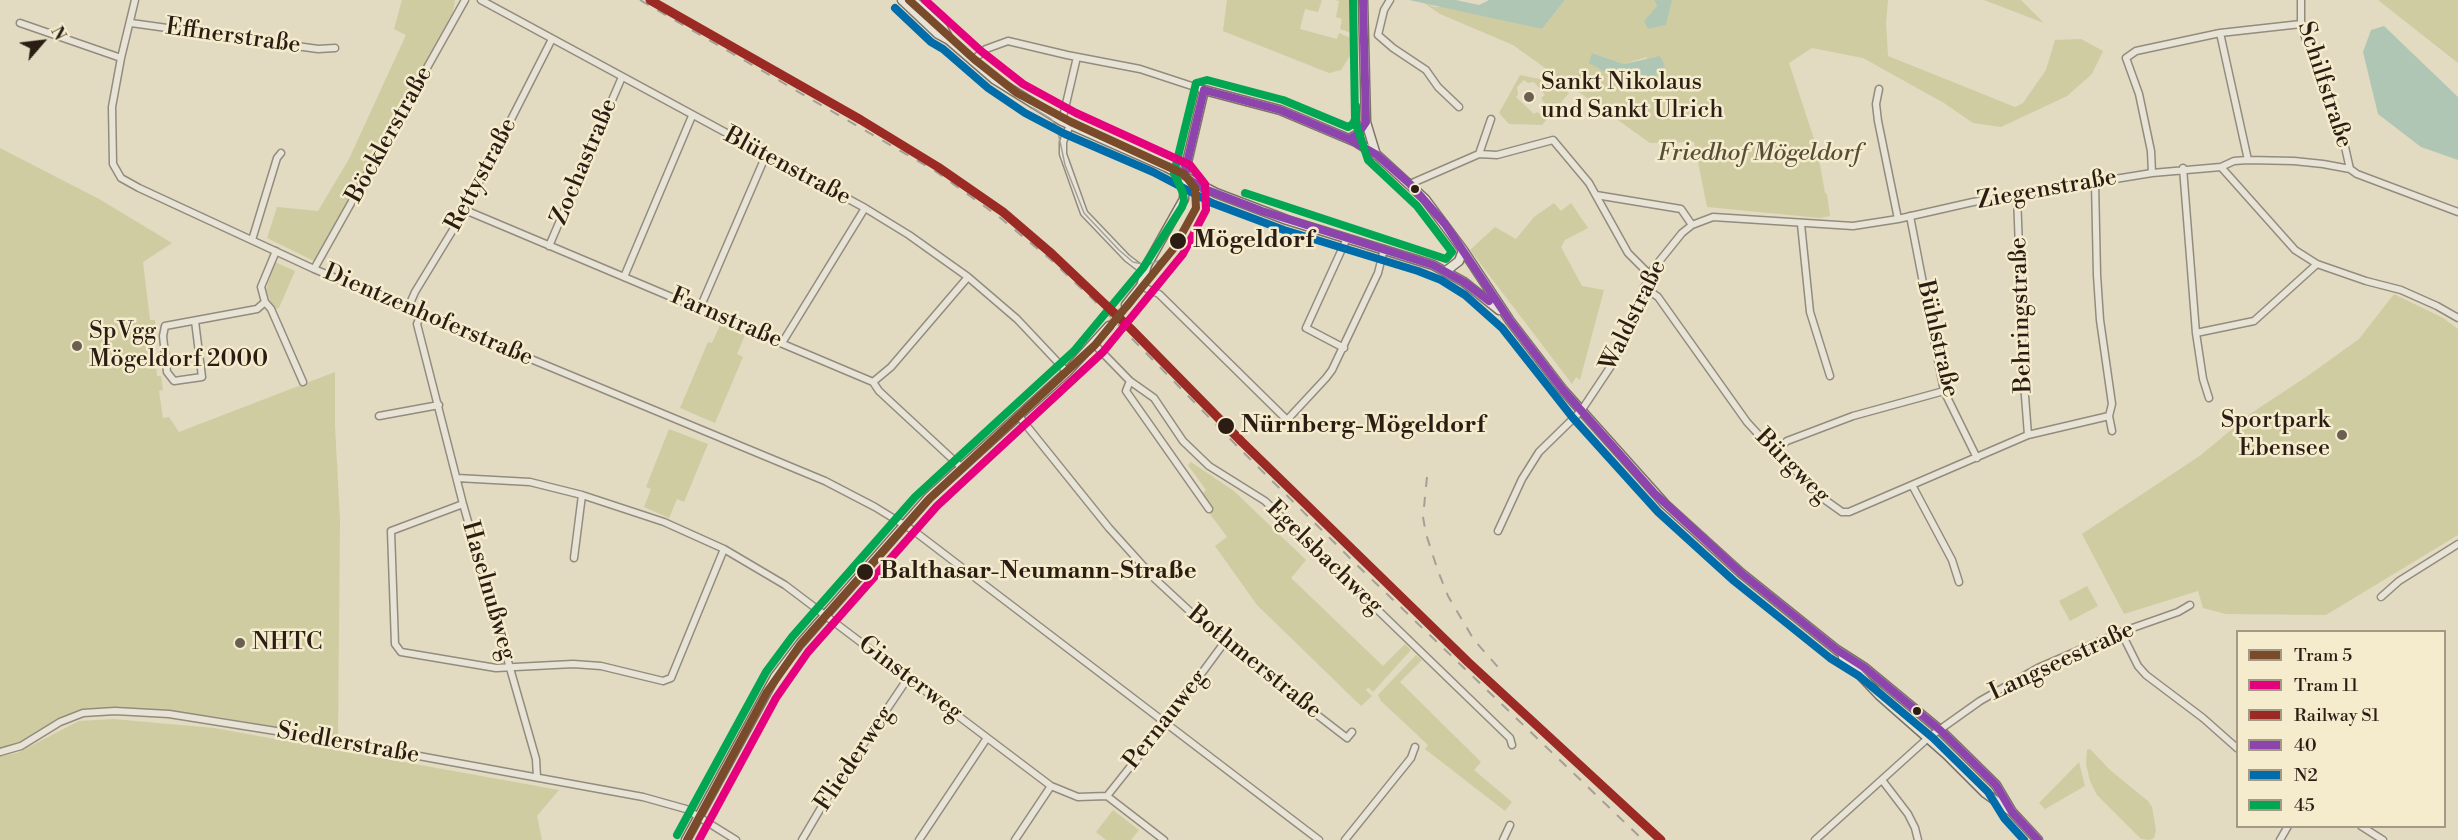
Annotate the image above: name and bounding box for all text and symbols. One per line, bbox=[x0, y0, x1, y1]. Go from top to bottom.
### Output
north arrow bbox=[12, 12, 72, 72]
street label: Effnerstraße bbox=[164, 13, 302, 61]
street label: Schilfstraße bbox=[2290, 18, 2358, 152]
text: N bbox=[46, 23, 70, 44]
street label: Böcklerstraße bbox=[341, 62, 439, 208]
place label: Sankt Nikolaus und Sankt Ulrich bbox=[1541, 69, 1724, 125]
marker: Sankt Nikolaus und Sankt Ulrich bbox=[1522, 90, 1536, 104]
street label: Zochastraße bbox=[545, 94, 625, 230]
street label: Rettystraße bbox=[440, 113, 524, 237]
street label: Blütenstraße bbox=[719, 122, 855, 212]
park label: Friedhof Mögeldorf bbox=[1657, 140, 1861, 168]
street label: Ziegenstraße bbox=[1975, 164, 2119, 216]
unlabelled marker bbox=[1409, 183, 1421, 195]
place label: Mögeldorf bbox=[1193, 227, 1314, 255]
marker: Mögeldorf bbox=[1168, 231, 1188, 251]
street label: Behringstraße bbox=[2005, 237, 2039, 393]
street label: Waldstraße bbox=[1595, 256, 1673, 376]
street label: Dientzenhoferstraße bbox=[319, 259, 537, 373]
street label: Bühlstraße bbox=[1910, 278, 1964, 400]
street label: Farnstraße bbox=[666, 283, 786, 355]
place label: SpVgg Mögeldorf 2000 bbox=[89, 318, 268, 374]
marker: SpVgg Mögeldorf 2000 bbox=[70, 339, 84, 353]
place label: Sportpark Ebensee bbox=[2221, 407, 2330, 463]
place label: Nürnberg-Mögeldorf bbox=[1241, 412, 1485, 440]
marker: Nürnberg-Mögeldorf bbox=[1216, 416, 1236, 436]
street label: Bürgweg bbox=[1749, 424, 1835, 510]
marker: Sportpark Ebensee bbox=[2335, 428, 2349, 442]
street label: Egelsbachweg bbox=[1260, 495, 1388, 621]
street label: Haselnußweg bbox=[454, 518, 522, 664]
place label: Balthasar-Neumann-Straße bbox=[880, 558, 1197, 586]
marker: Balthasar-Neumann-Straße bbox=[855, 562, 875, 582]
street label: Bothmerstraße bbox=[1181, 600, 1327, 726]
street label: Langseestraße bbox=[1985, 616, 2139, 708]
place label: NHTC bbox=[252, 629, 322, 657]
street label: Ginsterweg bbox=[852, 630, 968, 728]
legend bbox=[2236, 630, 2446, 828]
marker: NHTC bbox=[233, 636, 247, 650]
text: Tram 5 bbox=[2294, 644, 2352, 667]
street label: Pernauweg bbox=[1118, 664, 1214, 776]
text: Tram 11 bbox=[2294, 674, 2358, 697]
street label: Fliederweg bbox=[809, 701, 901, 817]
text: Railway S1 bbox=[2294, 704, 2379, 727]
unlabelled marker bbox=[1911, 705, 1923, 717]
street label: Siedlerstraße bbox=[274, 717, 422, 771]
text: 40 bbox=[2294, 734, 2317, 757]
text: N2 bbox=[2294, 764, 2318, 787]
text: 45 bbox=[2294, 794, 2315, 817]

